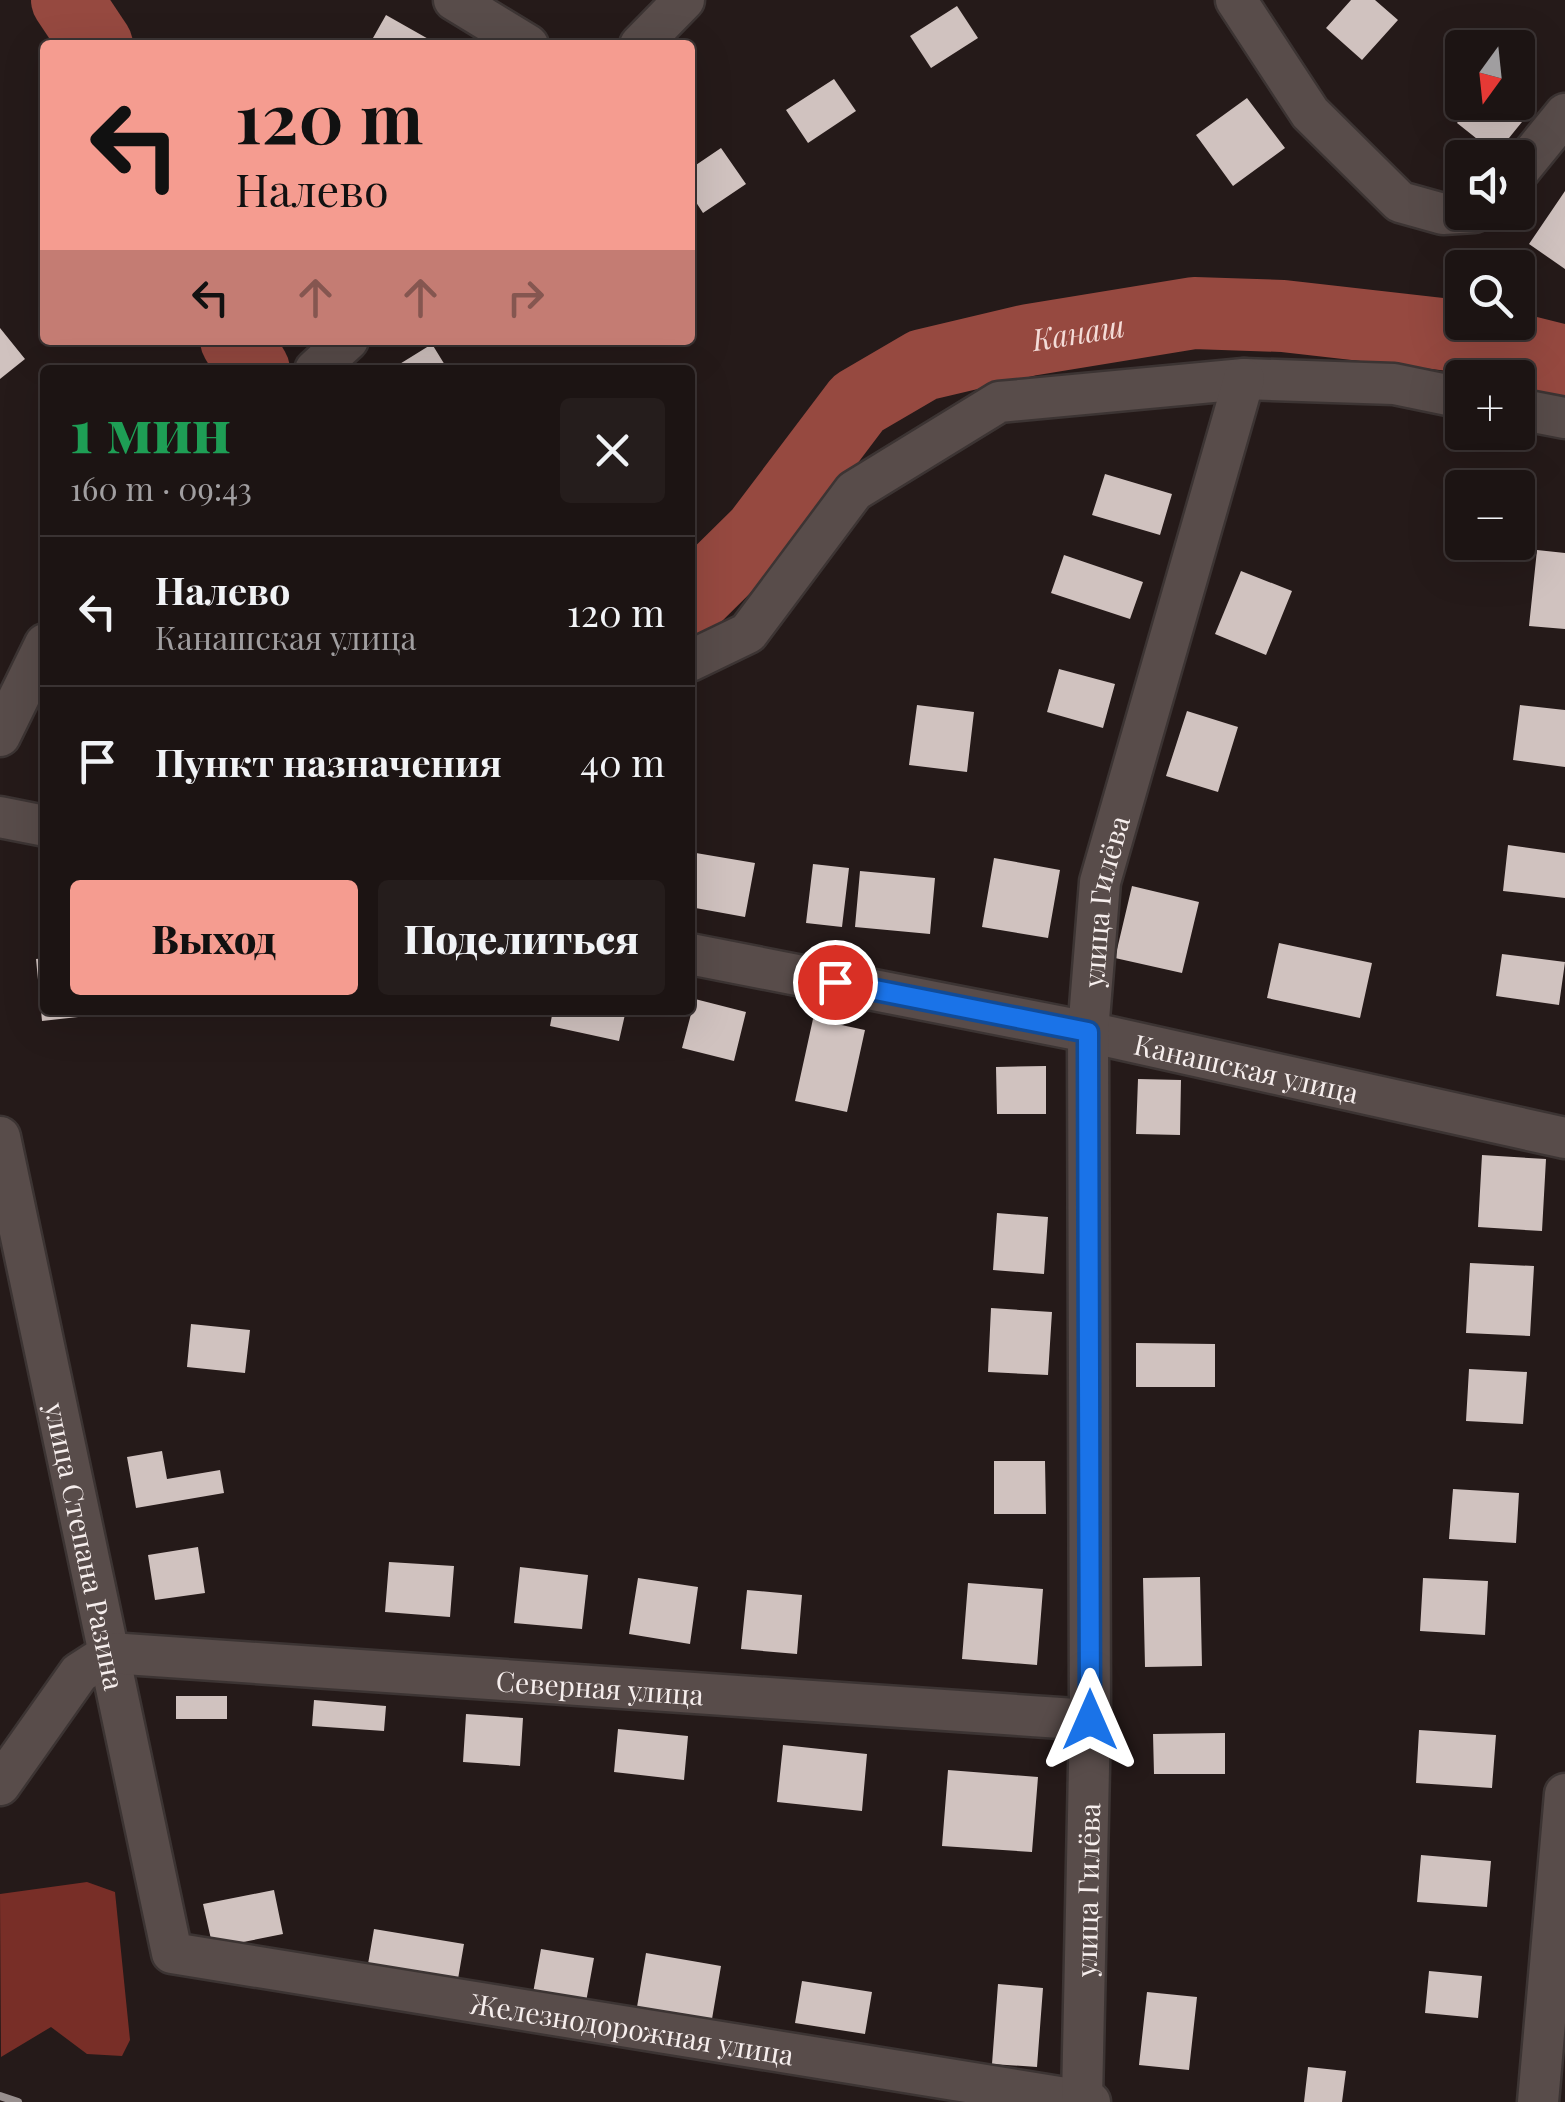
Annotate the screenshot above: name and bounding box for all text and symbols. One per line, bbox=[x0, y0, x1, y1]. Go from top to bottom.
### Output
north arrow bbox=[1445, 30, 1535, 120]
map controls bbox=[1445, 30, 1535, 560]
text: 120 m bbox=[235, 68, 423, 162]
icon: left bbox=[70, 80, 200, 210]
button: sound bbox=[1445, 140, 1535, 230]
text: Налево bbox=[235, 158, 389, 218]
button: search bbox=[1445, 250, 1535, 340]
icon: left bbox=[183, 270, 238, 325]
icon: ahead bbox=[288, 270, 343, 325]
icon: ahead bbox=[393, 270, 448, 325]
icon: right bbox=[498, 270, 553, 325]
water label: Канаш bbox=[1028, 305, 1127, 359]
button: + bbox=[1445, 360, 1535, 450]
text: 1 мин bbox=[70, 388, 231, 468]
button: close bbox=[560, 398, 665, 503]
text: 160 m · 09:43 bbox=[70, 466, 252, 509]
button: − bbox=[1445, 470, 1535, 560]
text: Налево bbox=[155, 564, 290, 615]
icon: left bbox=[70, 584, 125, 639]
text: 120 m bbox=[567, 586, 665, 637]
text: Канашская улица bbox=[155, 615, 416, 658]
icon: arrive bbox=[70, 734, 125, 789]
text: Пункт назначения bbox=[155, 736, 502, 787]
text: 40 m bbox=[580, 736, 665, 787]
street label: улица Гилёва bbox=[1073, 811, 1137, 990]
button: Выход bbox=[70, 880, 358, 995]
button: Поделиться bbox=[378, 880, 665, 995]
pin bbox=[793, 940, 878, 1025]
icon: arrive bbox=[808, 955, 863, 1010]
street label: Канашская улица bbox=[1131, 1024, 1362, 1110]
street label: улица Степана Разина bbox=[38, 1398, 134, 1693]
street label: Северная улица bbox=[495, 1661, 705, 1712]
position arrow bbox=[1038, 1668, 1142, 1772]
street label: улица Гилёва bbox=[1066, 1803, 1107, 1978]
street label: Железнодорожная улица bbox=[468, 1983, 797, 2072]

